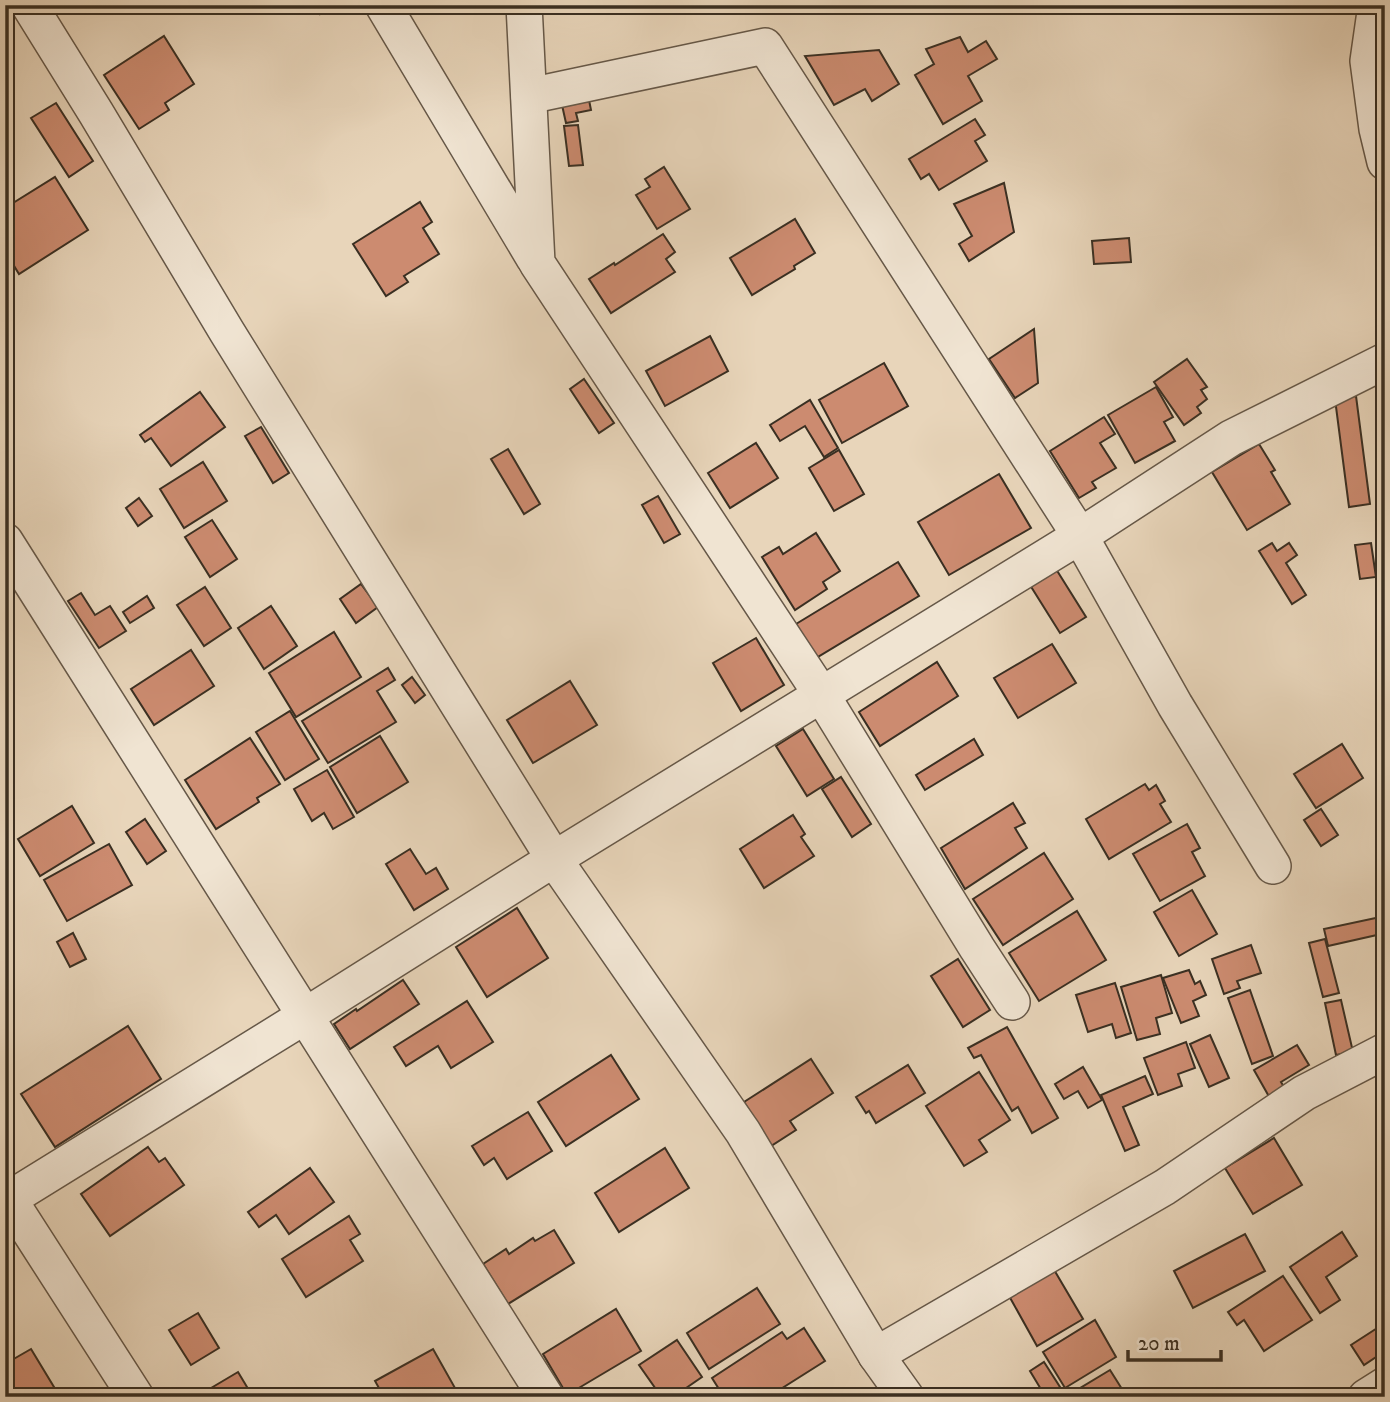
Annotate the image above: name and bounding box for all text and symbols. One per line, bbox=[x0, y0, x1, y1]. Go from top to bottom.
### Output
scale bar bbox=[1128, 1318, 1220, 1362]
text: 20 m bbox=[1138, 1331, 1180, 1357]

